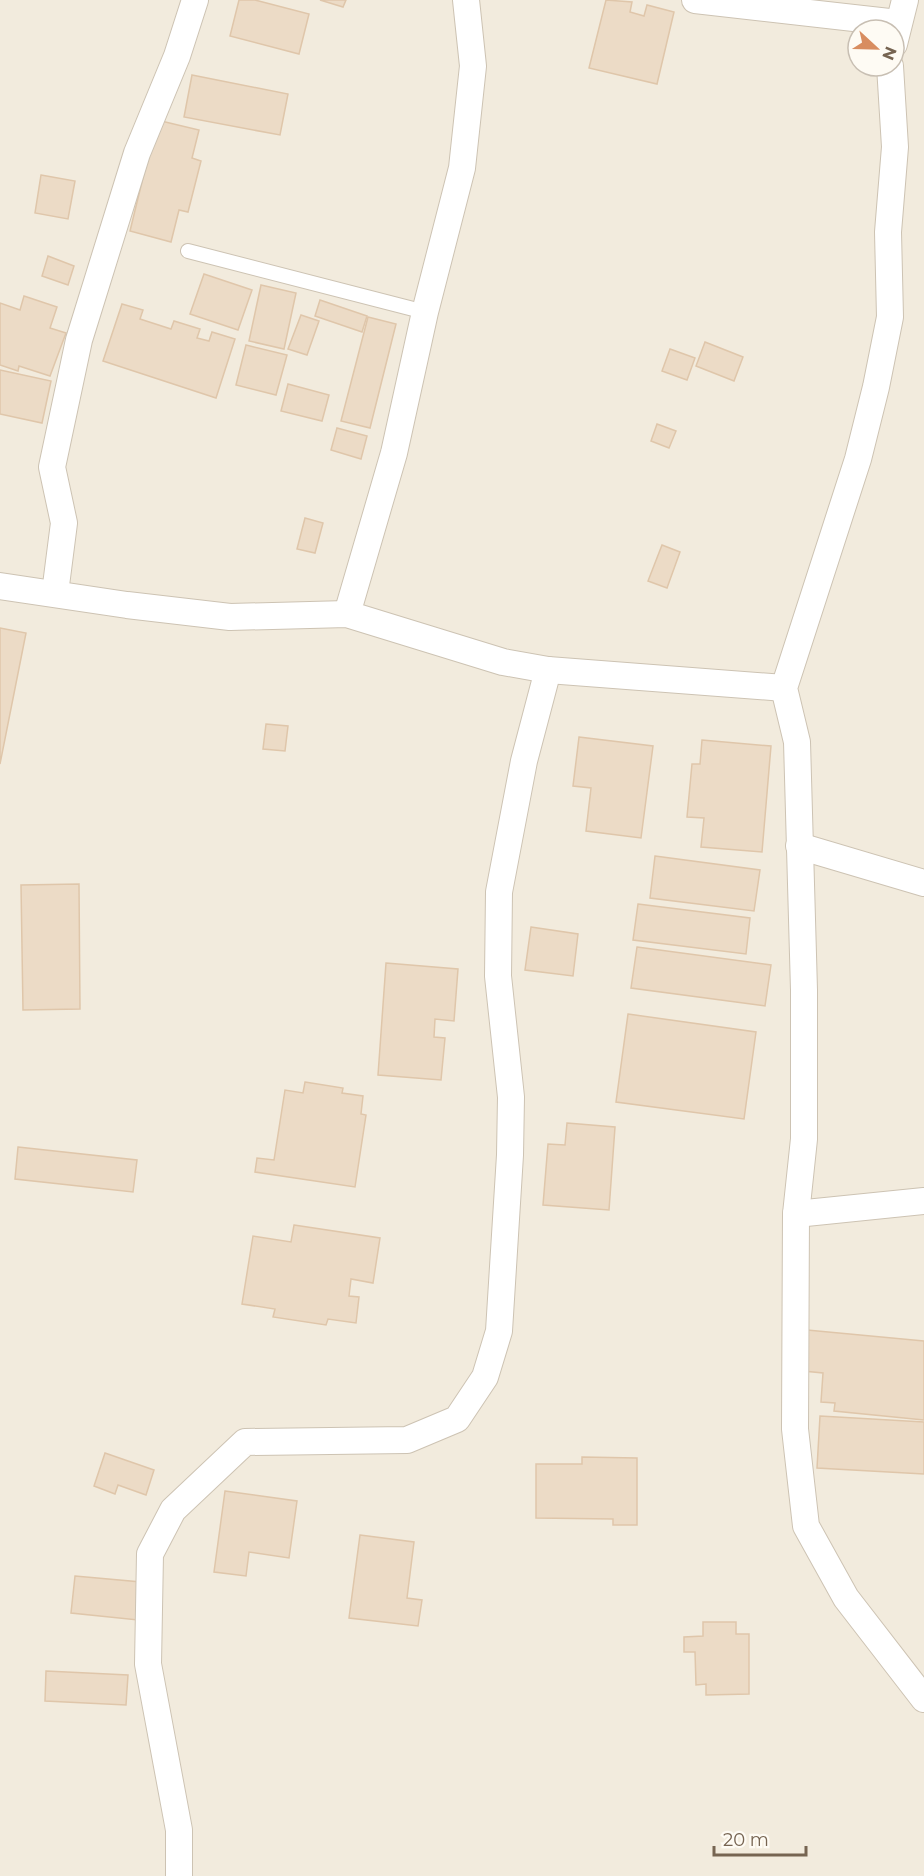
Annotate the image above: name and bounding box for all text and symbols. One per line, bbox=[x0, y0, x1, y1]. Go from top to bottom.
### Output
north arrow bbox=[846, 18, 906, 78]
text: N bbox=[878, 44, 901, 63]
scale bar bbox=[714, 1819, 806, 1857]
text: 20 m bbox=[723, 1829, 769, 1851]

